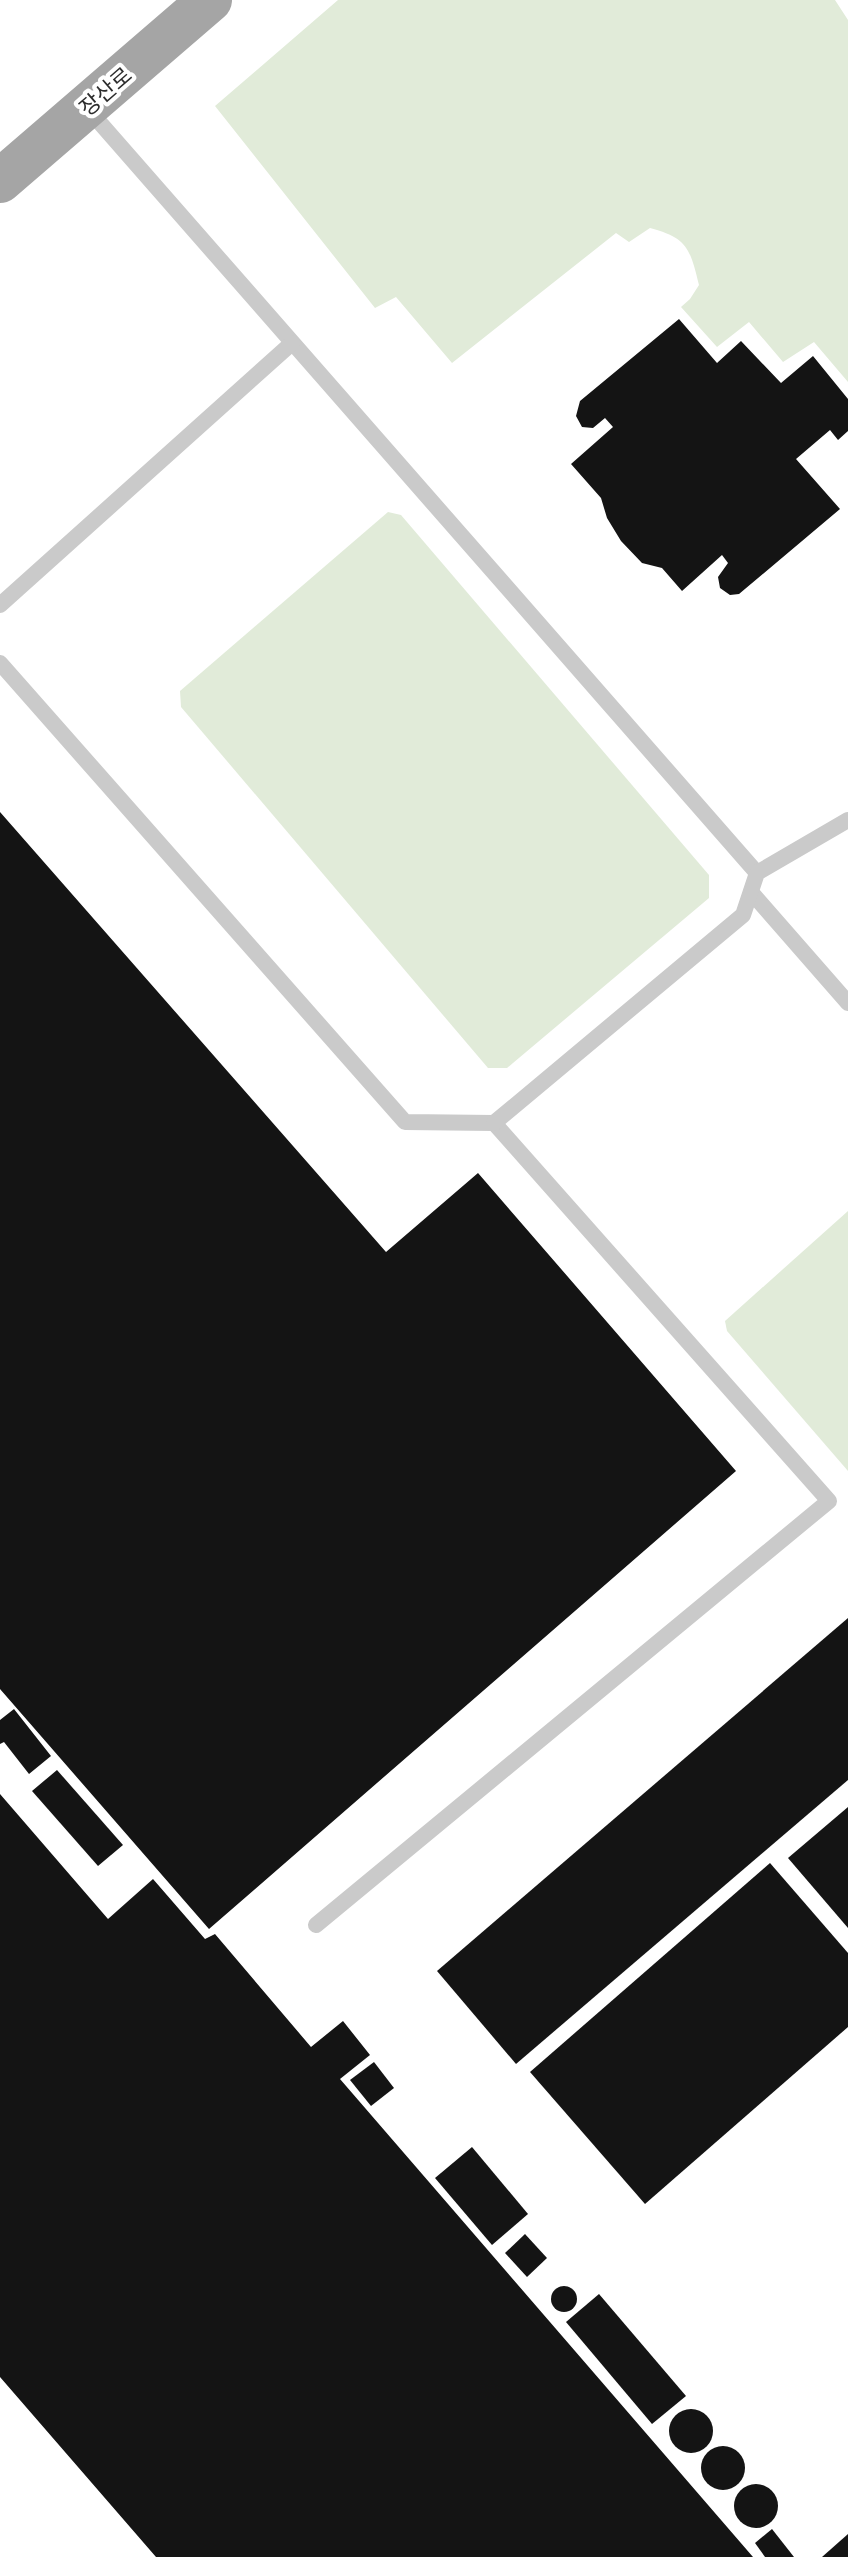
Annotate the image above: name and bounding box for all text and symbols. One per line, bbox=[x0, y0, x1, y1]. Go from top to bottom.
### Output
street label: 장산로 bbox=[73, 61, 137, 121]

